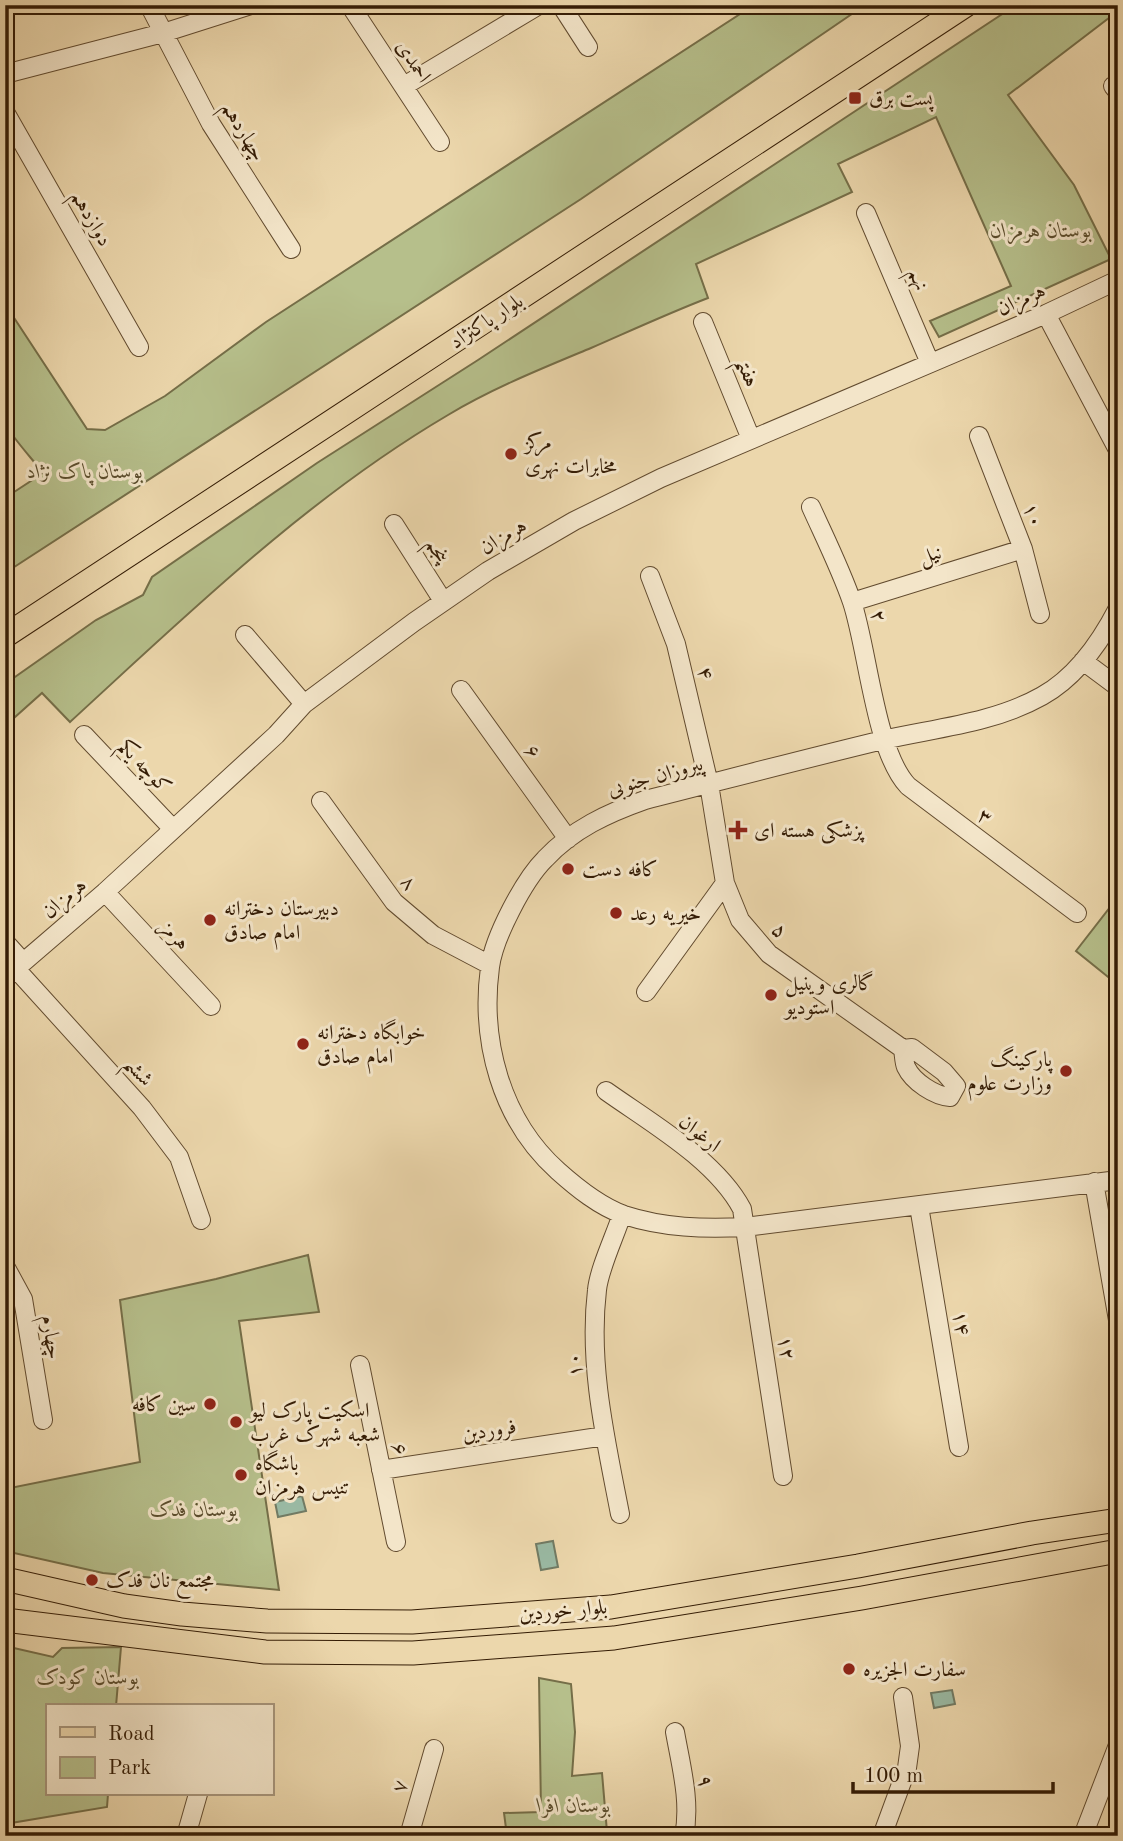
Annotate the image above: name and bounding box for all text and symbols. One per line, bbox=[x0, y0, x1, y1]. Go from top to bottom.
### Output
street label: احمدی bbox=[391, 37, 434, 87]
place label: پست برق bbox=[869, 89, 934, 112]
marker: پست برق bbox=[847, 90, 863, 106]
street label: چهاردهم bbox=[210, 98, 268, 169]
street label: دوازدهم bbox=[60, 187, 115, 254]
park label: بوستان هرمزان bbox=[990, 221, 1092, 245]
street label: نهم bbox=[896, 265, 932, 297]
street label: هرمزان bbox=[994, 281, 1050, 323]
street label: بلوار پاکنژاد bbox=[446, 291, 529, 356]
street label: هفتم bbox=[723, 355, 762, 394]
place label: مرکز مخابرات نهری bbox=[523, 431, 617, 480]
marker: مرکز مخابرات نهری bbox=[503, 446, 519, 462]
park label: بوستان پاک نژاد bbox=[27, 461, 143, 486]
street label: ۱۰ bbox=[1018, 500, 1047, 531]
street label: هرمزان bbox=[477, 515, 532, 562]
street label: پنجم bbox=[414, 535, 453, 573]
street label: نیل bbox=[916, 542, 945, 572]
street label: ۲ bbox=[866, 608, 889, 625]
street label: ۴ bbox=[693, 665, 716, 682]
street label: کوچه یکم bbox=[108, 735, 176, 804]
street label: ۶ bbox=[520, 741, 544, 763]
street label: پیروزان جنوبی bbox=[605, 754, 707, 804]
street label: ۳ bbox=[973, 805, 995, 829]
marker: پزشکی هسته ای bbox=[728, 820, 748, 840]
place label: پزشکی هسته ای bbox=[754, 820, 865, 844]
place label: کافه دست bbox=[582, 859, 658, 881]
marker: کافه دست bbox=[560, 861, 576, 877]
street label: ۸ bbox=[396, 871, 420, 895]
street label: هرمزان bbox=[39, 875, 93, 926]
place label: دبیرستان دخترانه امام صادق bbox=[224, 899, 339, 950]
place label: خیریه رعد bbox=[630, 904, 701, 926]
marker: خیریه رعد bbox=[608, 905, 624, 921]
marker: دبیرستان دخترانه امام صادق bbox=[202, 912, 218, 928]
street label: هرمز bbox=[152, 915, 193, 957]
street label: ۵ bbox=[767, 919, 791, 943]
place label: گالری وینیل استودیو bbox=[783, 970, 874, 1020]
marker: گالری وینیل استودیو bbox=[763, 987, 779, 1003]
place label: خوابگاه دخترانه امام صادق bbox=[317, 1019, 425, 1074]
marker: خوابگاه دخترانه امام صادق bbox=[295, 1036, 311, 1052]
place label: پارکینگ وزارت علوم bbox=[967, 1046, 1053, 1101]
street label: ششم bbox=[113, 1053, 156, 1097]
marker: پارکینگ وزارت علوم bbox=[1058, 1063, 1074, 1079]
street label: ارغوان bbox=[674, 1111, 724, 1158]
street label: ۱۴ bbox=[948, 1309, 973, 1337]
street label: چهارم bbox=[31, 1314, 64, 1362]
street label: ۱۲ bbox=[773, 1334, 798, 1362]
street label: ۱۰ bbox=[564, 1352, 587, 1378]
place label: سین کافه bbox=[132, 1394, 196, 1416]
marker: سین کافه bbox=[202, 1396, 218, 1412]
place label: اسکیت پارک لیو شعبه شهرک غرب bbox=[248, 1399, 380, 1449]
marker: اسکیت پارک لیو شعبه شهرک غرب bbox=[228, 1414, 244, 1430]
street label: فروردین bbox=[461, 1417, 518, 1447]
street label: ۶ bbox=[387, 1441, 410, 1457]
place label: باشگاه تنیس هرمزان bbox=[255, 1450, 349, 1502]
marker: باشگاه تنیس هرمزان bbox=[233, 1467, 249, 1483]
park label: بوستان فدک bbox=[150, 1499, 238, 1522]
place label: مجتمع نان فدک bbox=[106, 1570, 214, 1599]
marker: مجتمع نان فدک bbox=[84, 1572, 100, 1588]
street label: بلوار خوردین bbox=[518, 1597, 608, 1627]
place label: سفارت الجزیره bbox=[863, 1660, 966, 1682]
marker: سفارت الجزیره bbox=[841, 1661, 857, 1677]
park label: بوستان کودک bbox=[37, 1667, 139, 1690]
legend bbox=[46, 1704, 273, 1796]
text: Road bbox=[108, 1724, 155, 1745]
scale bar bbox=[853, 1750, 1053, 1794]
text: Park bbox=[108, 1758, 151, 1779]
text: 100 m bbox=[864, 1766, 923, 1787]
street label: ۹ bbox=[693, 1774, 716, 1789]
street label: ۷ bbox=[389, 1777, 412, 1795]
park label: بوستان افرا bbox=[536, 1796, 611, 1818]

